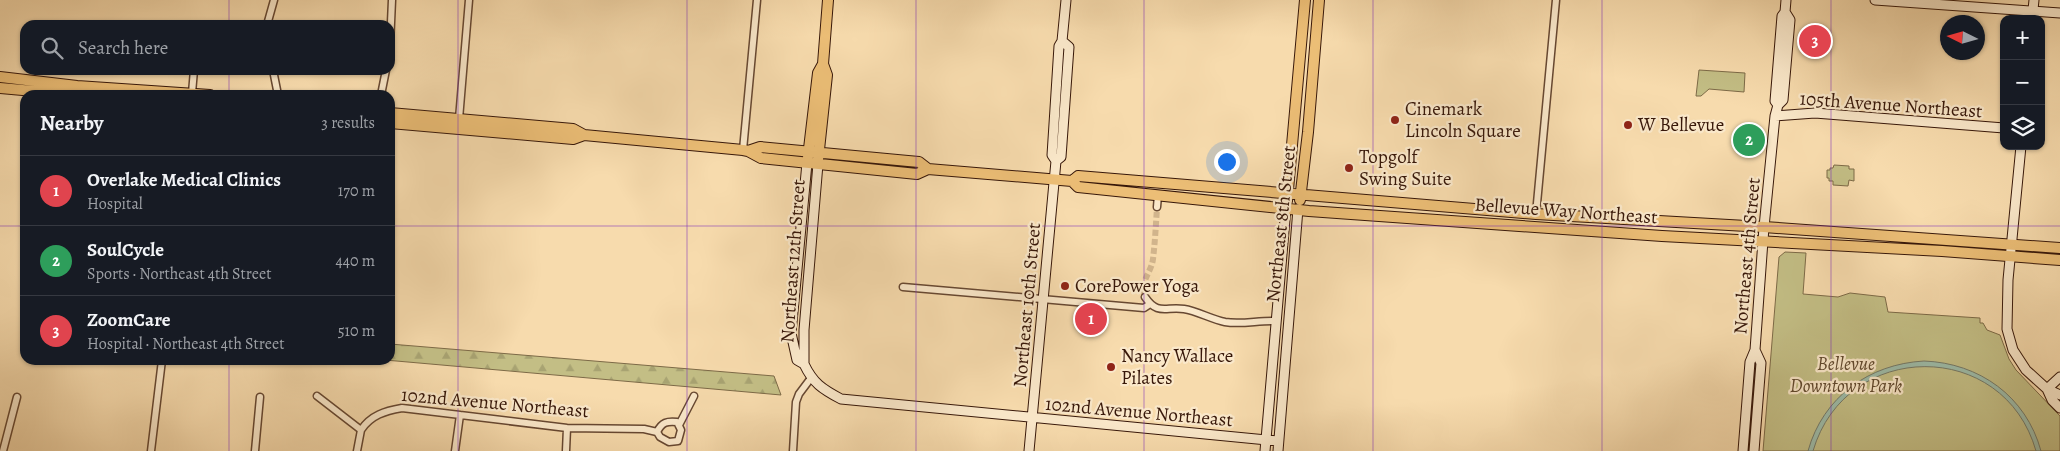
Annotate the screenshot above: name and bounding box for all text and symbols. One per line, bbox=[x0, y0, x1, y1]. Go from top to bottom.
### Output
north arrow bbox=[1940, 15, 1985, 60]
map controls bbox=[2000, 15, 2045, 150]
button: + bbox=[2000, 15, 2045, 60]
search box bbox=[20, 20, 395, 75]
pin: 3 bbox=[1799, 22, 1831, 60]
icon: search bbox=[38, 34, 66, 62]
text: Search here bbox=[78, 35, 168, 61]
button: − bbox=[2000, 60, 2045, 105]
street label: 105th Avenue Northeast bbox=[1799, 86, 1983, 124]
place label: Cinemark Lincoln Square bbox=[1405, 96, 1521, 144]
button: layers bbox=[2000, 105, 2045, 150]
text: Nearby bbox=[40, 109, 103, 137]
text: 3 results bbox=[321, 112, 375, 134]
place label: W Bellevue bbox=[1637, 112, 1724, 138]
marker: Cinemark Lincoln Square bbox=[1389, 114, 1401, 126]
marker: W Bellevue bbox=[1622, 119, 1634, 131]
pin: 2 bbox=[1733, 121, 1765, 159]
street label: Northeast 8th Street bbox=[1260, 144, 1302, 304]
place label: Topgolf Swing Suite bbox=[1359, 144, 1452, 192]
your location bbox=[1214, 149, 1240, 175]
marker: Topgolf Swing Suite bbox=[1343, 162, 1355, 174]
text: Overlake Medical Clinics bbox=[87, 167, 281, 193]
street label: Northeast 4th Street bbox=[1727, 177, 1767, 335]
street label: Northeast 12th Street bbox=[774, 178, 812, 344]
text: 1 bbox=[53, 180, 59, 202]
text: 170 m bbox=[338, 180, 375, 202]
street label: Bellevue Way Northeast bbox=[1474, 192, 1658, 230]
text: Hospital bbox=[87, 193, 143, 215]
street label: Northeast 10th Street bbox=[1007, 222, 1047, 388]
text: SoulCycle bbox=[87, 237, 164, 263]
text: 2 bbox=[52, 250, 60, 272]
text: 440 m bbox=[335, 250, 375, 272]
text: Sports · Northeast 4th Street bbox=[87, 263, 271, 285]
place label: CorePower Yoga bbox=[1075, 273, 1200, 299]
marker: CorePower Yoga bbox=[1059, 280, 1071, 292]
pin: 1 bbox=[1075, 300, 1107, 338]
text: ZoomCare bbox=[87, 307, 171, 333]
text: 3 bbox=[53, 320, 59, 342]
text: 510 m bbox=[338, 320, 375, 342]
text: Hospital · Northeast 4th Street bbox=[87, 333, 284, 355]
place label: Nancy Wallace Pilates bbox=[1121, 343, 1233, 391]
park label: Bellevue Downtown Park bbox=[1790, 351, 1902, 399]
marker: Nancy Wallace Pilates bbox=[1105, 361, 1117, 373]
street label: 102nd Avenue Northeast bbox=[400, 382, 590, 424]
street label: 102nd Avenue Northeast bbox=[1044, 391, 1234, 433]

